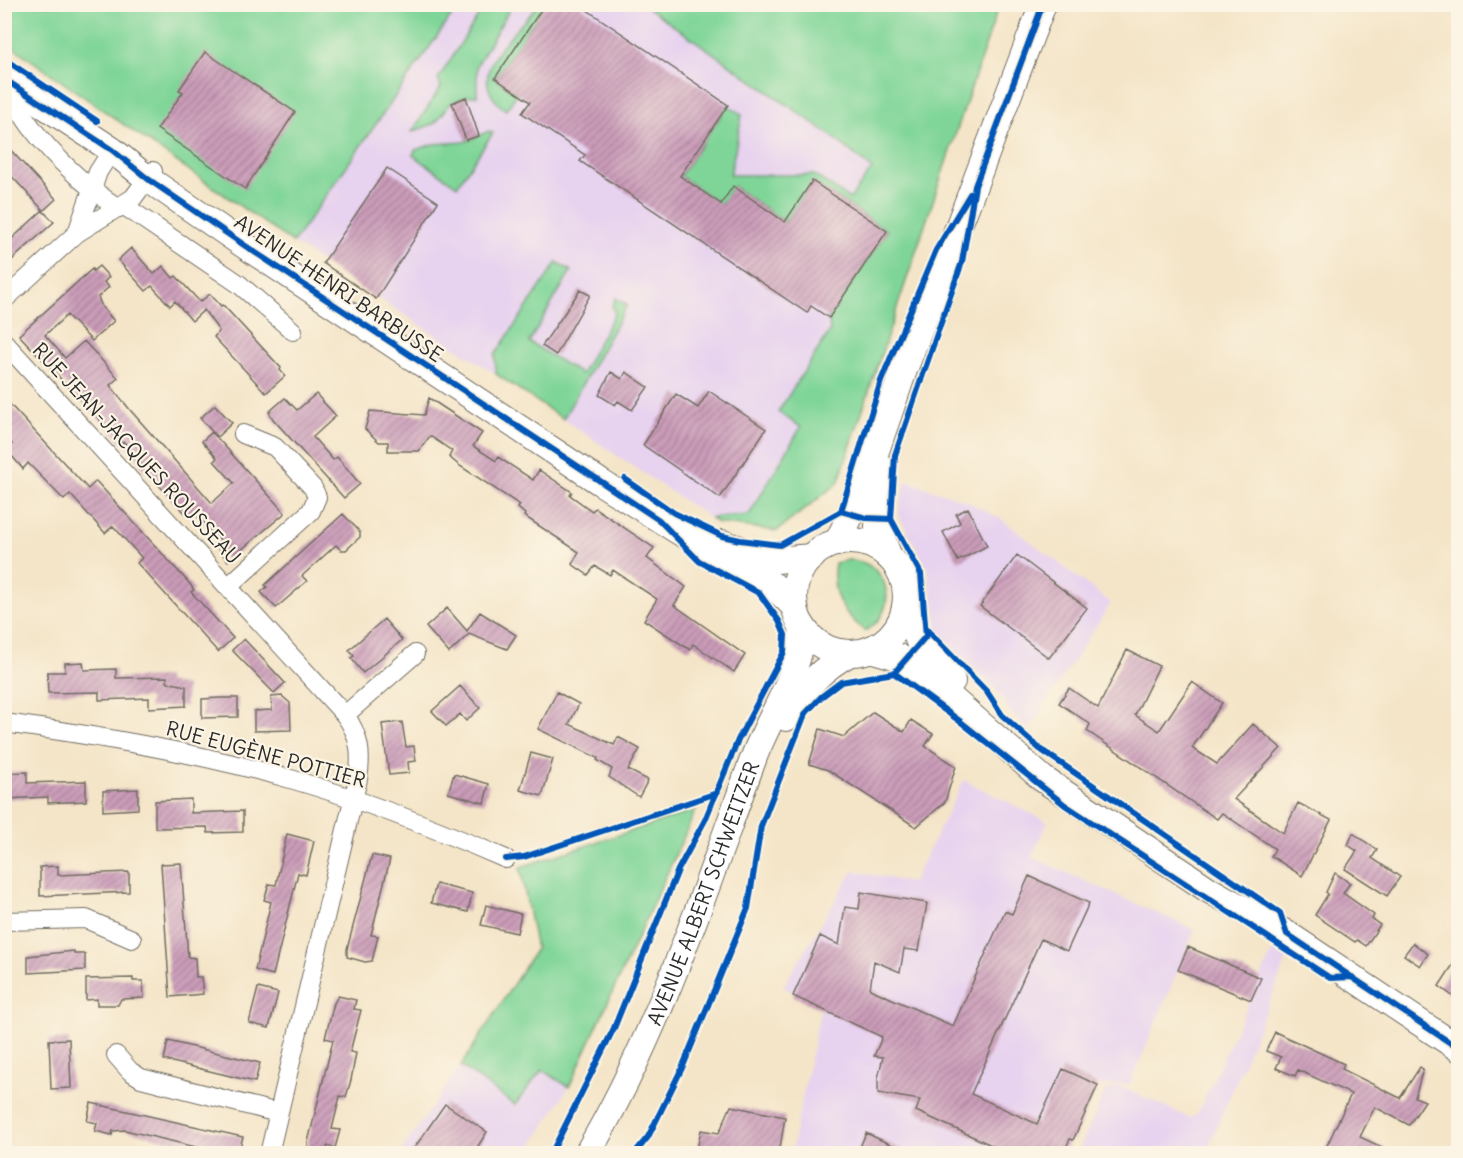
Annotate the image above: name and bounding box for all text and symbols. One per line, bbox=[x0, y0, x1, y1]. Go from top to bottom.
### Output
street label: AVENUE HENRI BARBUSSE bbox=[230, 209, 448, 367]
street label: RUE JEAN-JACQUES ROUSSEAU bbox=[28, 337, 246, 569]
street label: RUE EUGÈNE POTTIER bbox=[163, 715, 369, 793]
street label: AVENUE ALBERT SCHWEITZER bbox=[641, 757, 764, 1029]

